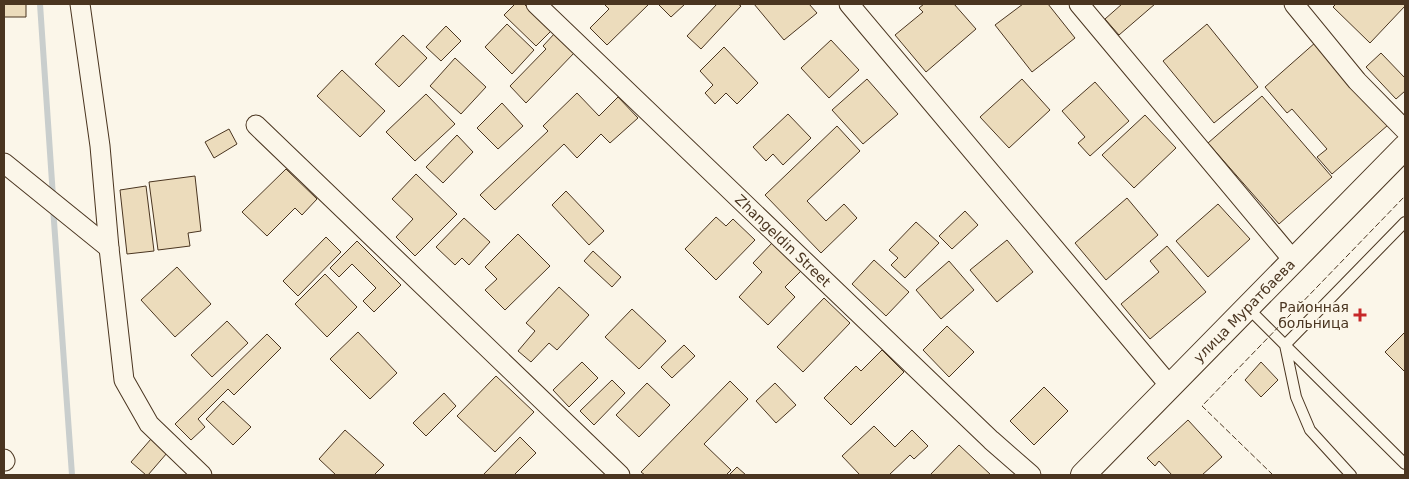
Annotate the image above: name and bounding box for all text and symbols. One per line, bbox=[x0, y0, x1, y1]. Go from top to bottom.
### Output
street label: Zhangeldin Street bbox=[732, 191, 834, 290]
street label: улица Муратбаева bbox=[1190, 256, 1298, 366]
place label: Районная больница bbox=[1278, 299, 1349, 331]
marker: Районная больница bbox=[1353, 308, 1367, 322]

